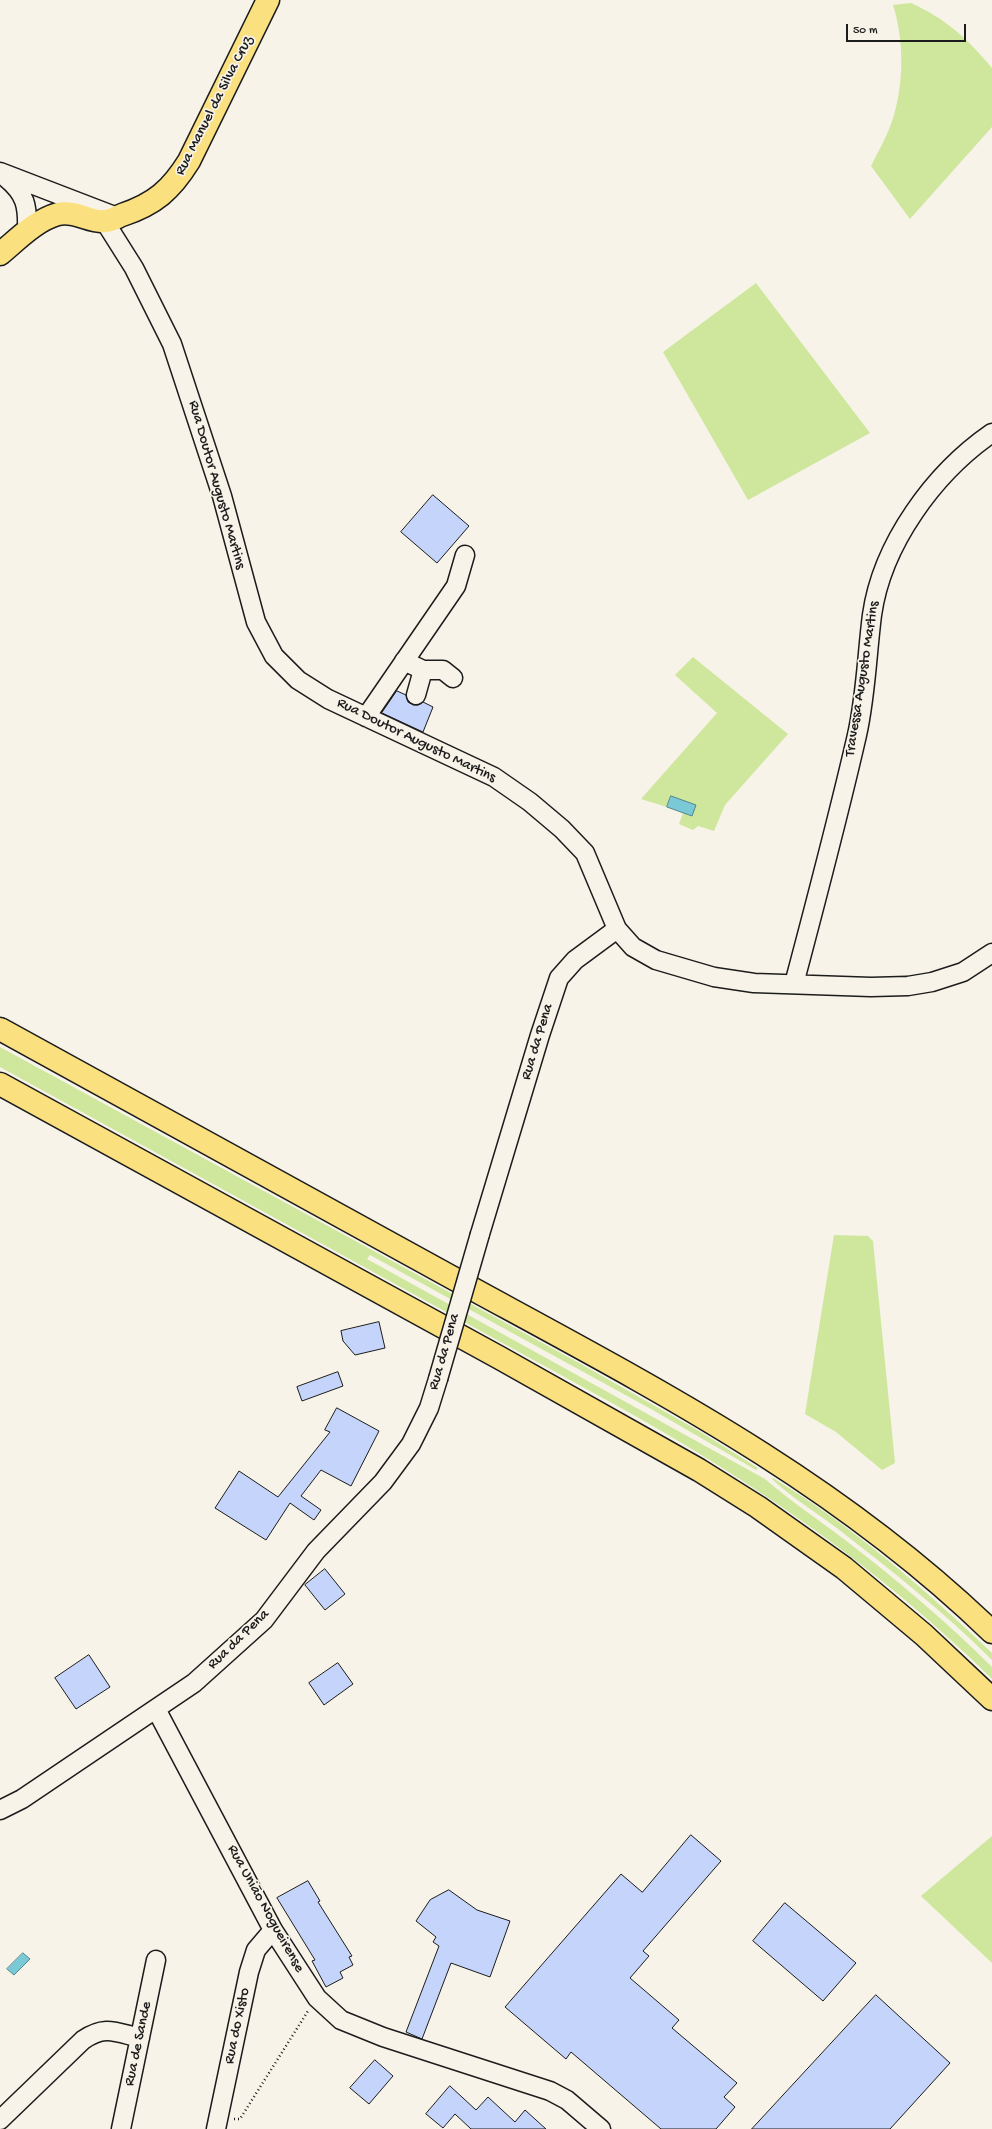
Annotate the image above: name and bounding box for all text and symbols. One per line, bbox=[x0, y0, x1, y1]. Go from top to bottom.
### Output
scale bar bbox=[848, 16, 968, 42]
text: 50 m bbox=[853, 24, 878, 38]
street label: Rua Manuel da Silva Cruz bbox=[172, 33, 258, 179]
street label: Rua Doutor Augusto Martins bbox=[183, 399, 249, 571]
street label: Travessa Augusto Martins bbox=[842, 600, 884, 758]
street label: Rua Doutor Augusto Martins bbox=[334, 695, 498, 787]
street label: Rua da Pena bbox=[518, 1002, 558, 1082]
street label: Rua da Pena bbox=[425, 1312, 465, 1392]
street label: Rua da Pena bbox=[204, 1606, 274, 1674]
street label: Rua União Nogueirense bbox=[222, 1842, 308, 1976]
street label: Rua do Xisto bbox=[221, 1986, 255, 2066]
street label: Rua de Sande bbox=[121, 2000, 157, 2088]

